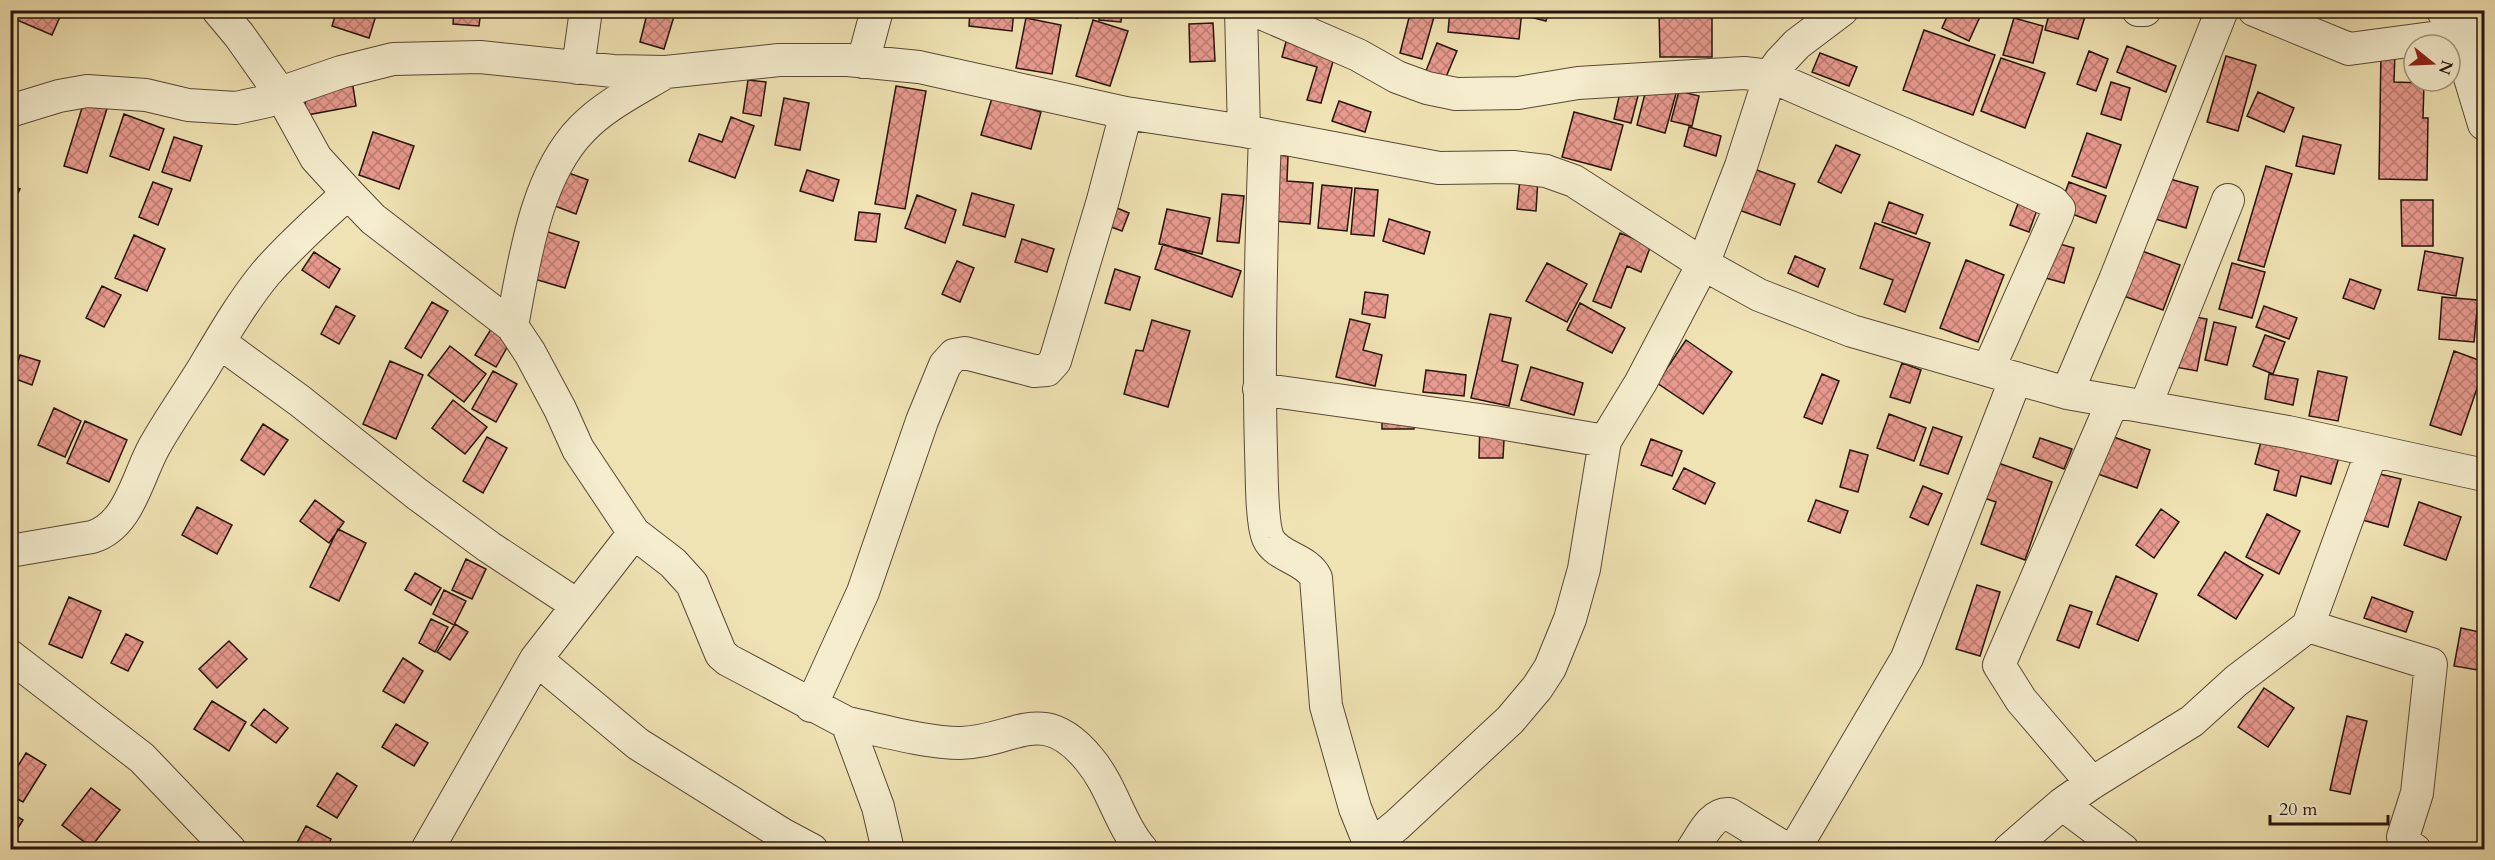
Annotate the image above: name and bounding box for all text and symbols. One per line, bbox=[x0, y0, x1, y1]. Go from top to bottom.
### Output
north arrow bbox=[2402, 33, 2462, 93]
text: N bbox=[2433, 57, 2458, 77]
scale bar bbox=[2270, 788, 2388, 826]
text: 20 m bbox=[2279, 797, 2318, 822]

